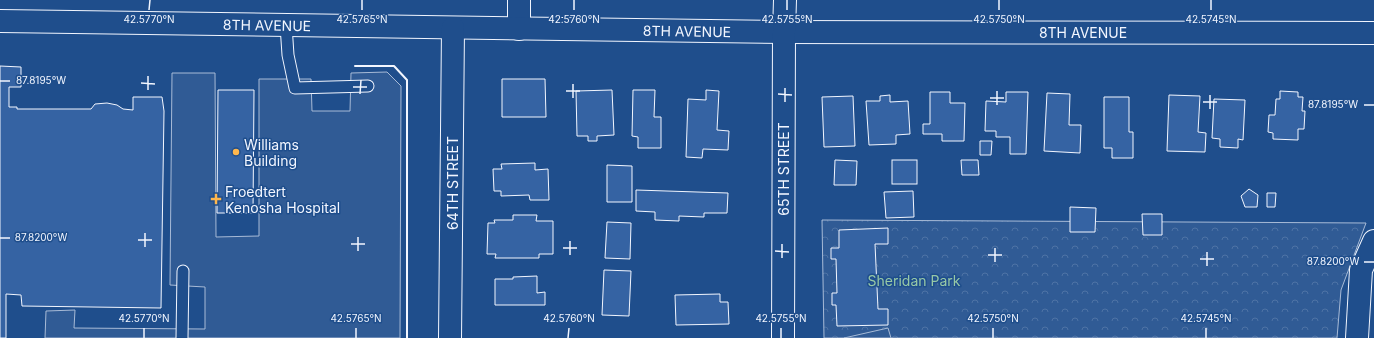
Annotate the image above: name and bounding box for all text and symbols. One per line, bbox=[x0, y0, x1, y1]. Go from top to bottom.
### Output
text: 42.5770°N bbox=[123, 13, 175, 25]
text: 42.5765°N bbox=[336, 13, 388, 25]
text: 42.5760°N bbox=[548, 13, 600, 25]
text: 42.5755°N bbox=[761, 13, 813, 25]
text: 42.5750°N bbox=[973, 13, 1025, 25]
text: 42.5745°N bbox=[1185, 13, 1237, 25]
street label: 8TH AVENUE bbox=[223, 16, 311, 34]
street label: 8TH AVENUE bbox=[643, 22, 731, 40]
street label: 8TH AVENUE bbox=[1039, 24, 1127, 41]
text: 87.8195°W bbox=[16, 74, 66, 86]
text: 87.8195°W bbox=[1308, 98, 1358, 110]
street label: 65TH STREET bbox=[775, 122, 792, 216]
place label: Williams Building bbox=[244, 136, 299, 169]
street label: 64TH STREET bbox=[444, 136, 461, 230]
marker: Williams Building bbox=[231, 147, 241, 157]
place label: Froedtert Kenosha Hospital bbox=[225, 183, 340, 216]
marker: Froedtert Kenosha Hospital bbox=[210, 193, 222, 205]
text: 87.8200°W bbox=[15, 231, 67, 243]
text: 87.8200°W bbox=[1307, 255, 1359, 267]
park label: Sheridan Park bbox=[868, 272, 961, 289]
text: 42.5770°N bbox=[118, 312, 170, 324]
text: 42.5765°N bbox=[330, 312, 382, 324]
text: 42.5760°N bbox=[543, 312, 595, 324]
text: 42.5755°N bbox=[755, 312, 807, 324]
text: 42.5750°N bbox=[967, 312, 1019, 324]
text: 42.5745°N bbox=[1180, 312, 1232, 324]

